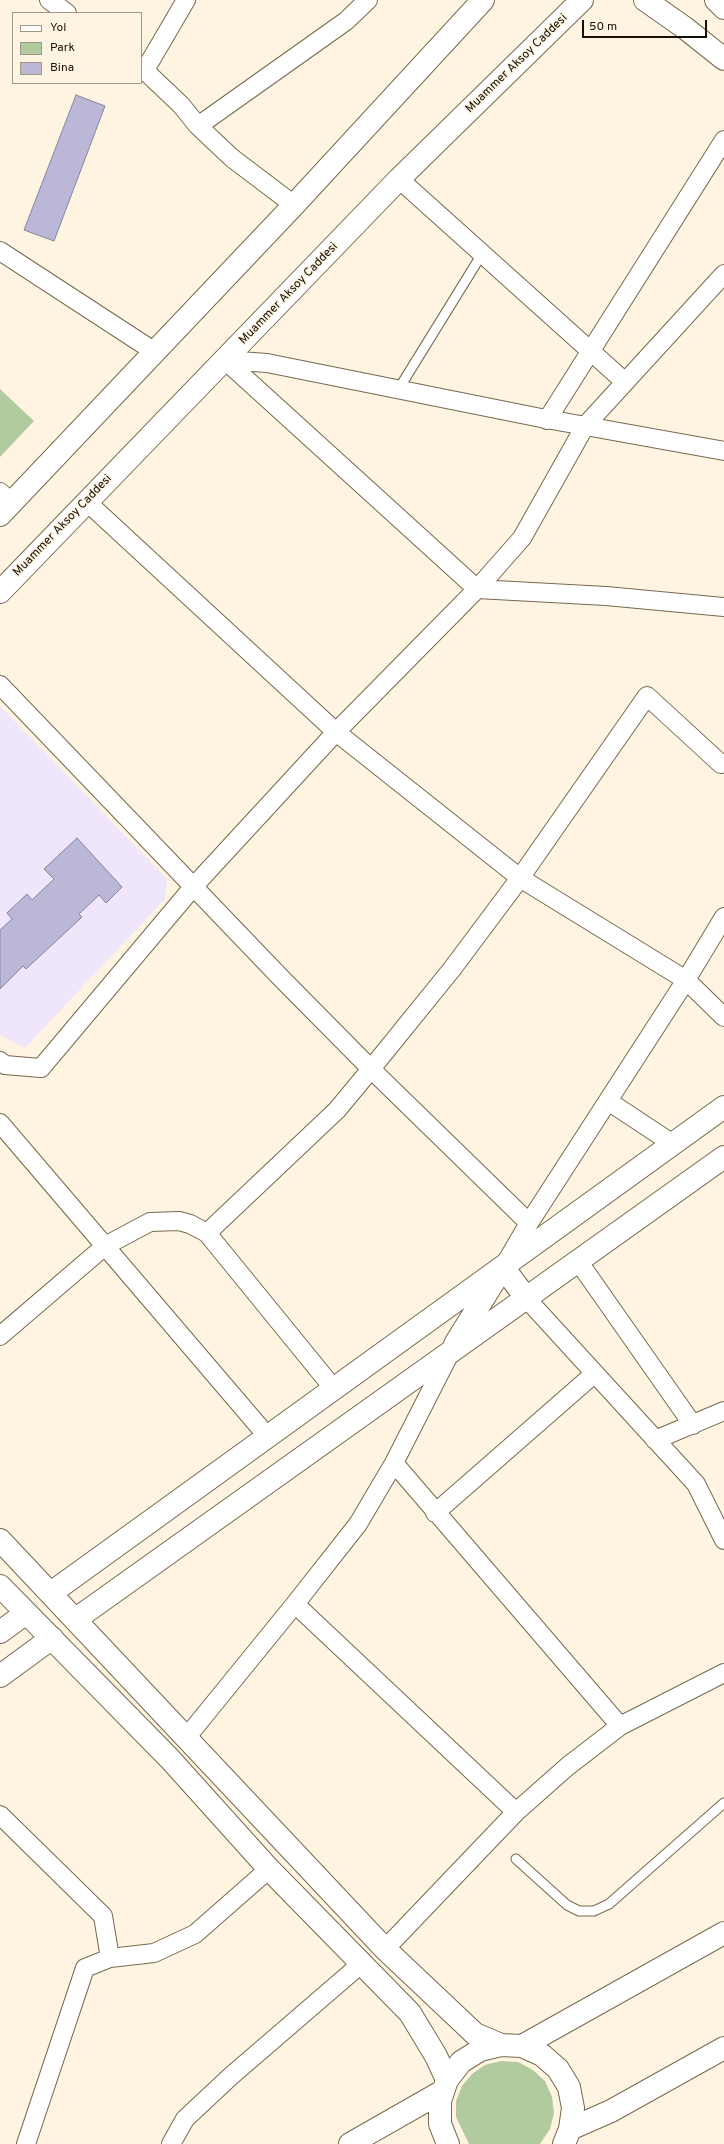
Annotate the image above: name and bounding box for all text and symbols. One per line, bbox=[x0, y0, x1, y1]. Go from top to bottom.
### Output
legend bbox=[12, 12, 142, 84]
street label: Muammer Aksoy Caddesi bbox=[463, 12, 571, 116]
scale bar bbox=[584, 12, 709, 38]
text: 50 m bbox=[589, 19, 617, 35]
text: Yol bbox=[50, 20, 66, 36]
text: Park bbox=[50, 40, 75, 56]
text: Bina bbox=[50, 60, 74, 76]
street label: Muammer Aksoy Caddesi bbox=[237, 240, 341, 348]
street label: Muammer Aksoy Caddesi bbox=[11, 472, 115, 580]

